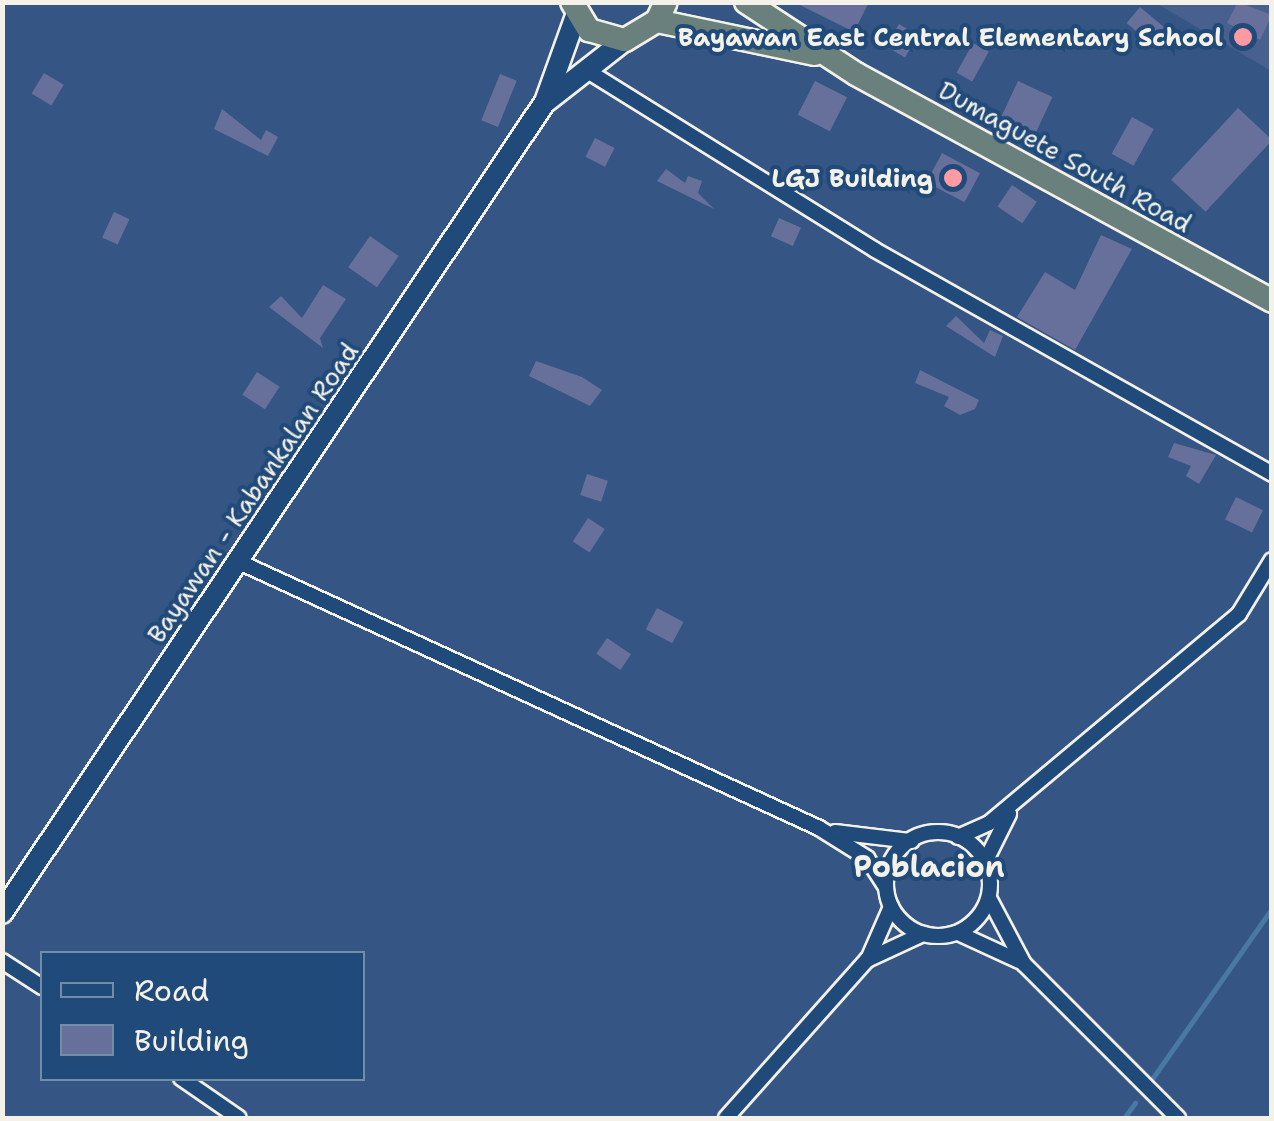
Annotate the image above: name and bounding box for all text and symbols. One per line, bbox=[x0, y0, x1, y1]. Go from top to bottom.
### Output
place label: Bayawan East Central Elementary School bbox=[678, 22, 1223, 52]
marker: Bayawan East Central Elementary School bbox=[1232, 26, 1254, 48]
street label: Dumaguete South Road bbox=[933, 75, 1197, 239]
place label: LGJ Building bbox=[772, 163, 933, 193]
marker: LGJ Building bbox=[942, 167, 964, 189]
street label: Bayawan - Kabankalan Road bbox=[141, 337, 365, 649]
district label: Poblacion bbox=[853, 849, 1005, 885]
legend bbox=[40, 951, 365, 1081]
text: Road bbox=[134, 970, 209, 1011]
text: Building bbox=[134, 1020, 249, 1061]

